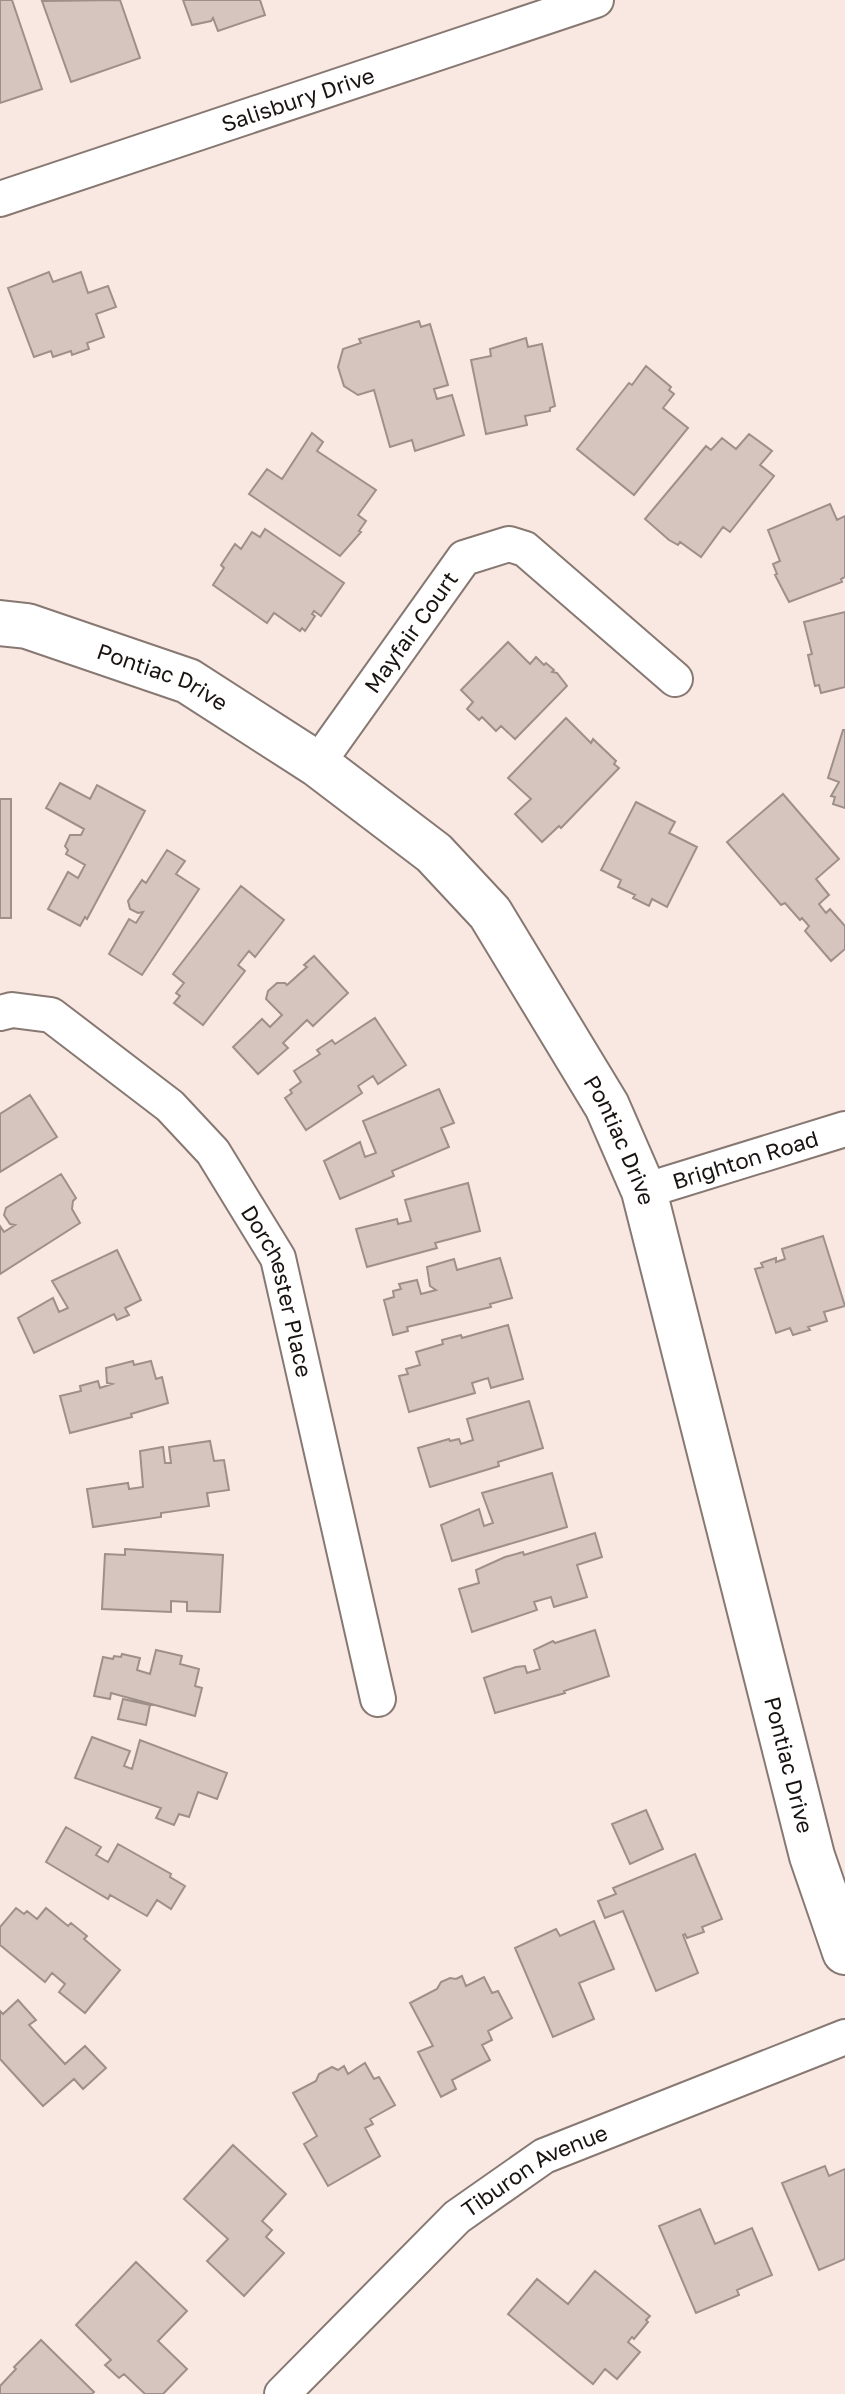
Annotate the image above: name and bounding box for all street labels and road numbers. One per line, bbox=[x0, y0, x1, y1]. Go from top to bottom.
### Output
street label: Salisbury Drive bbox=[218, 61, 378, 137]
street label: Mayfair Court bbox=[358, 566, 463, 698]
street label: Pontiac Drive bbox=[94, 637, 233, 716]
street label: Pontiac Drive bbox=[579, 1070, 661, 1208]
street label: Brighton Road bbox=[669, 1124, 821, 1194]
street label: Dorchester Place bbox=[236, 1200, 319, 1380]
street label: Pontiac Drive bbox=[759, 1694, 820, 1836]
street label: Tiburon Avenue bbox=[456, 2118, 611, 2223]

